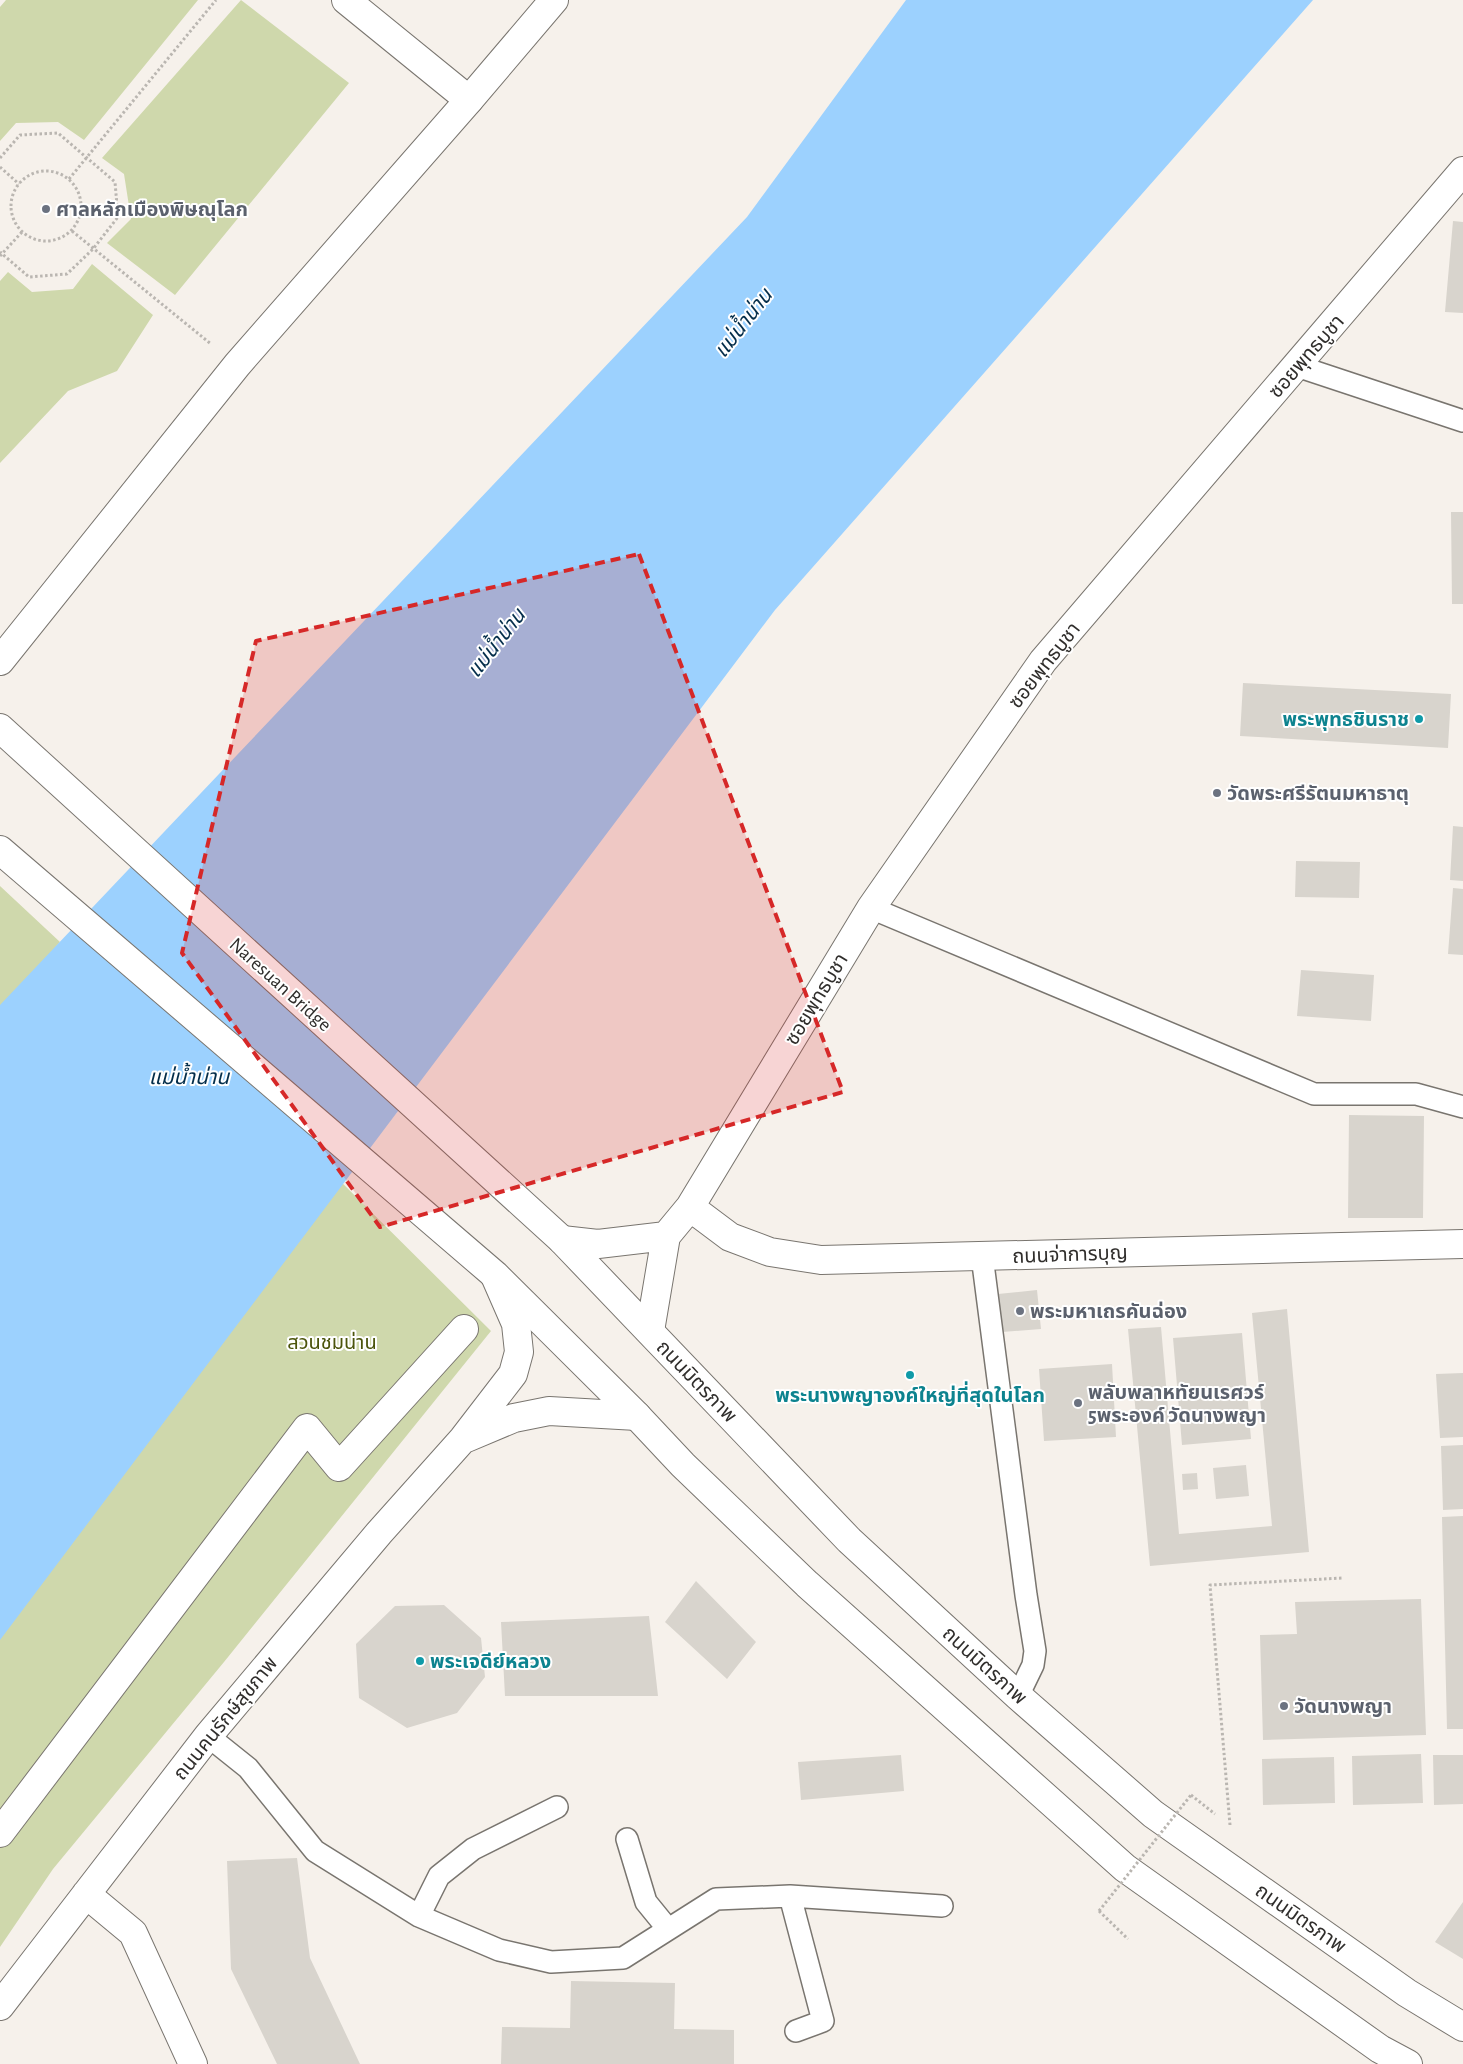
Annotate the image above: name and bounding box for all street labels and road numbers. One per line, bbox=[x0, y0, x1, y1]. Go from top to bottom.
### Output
street label: ซอยพุทธบูชา bbox=[1266, 311, 1349, 403]
street label: ซอยพุทธบูชา bbox=[1005, 619, 1086, 713]
street label: Naresuan Bridge bbox=[226, 934, 335, 1035]
street label: ซอยพุทธบูชา bbox=[782, 950, 854, 1050]
street label: ถนนจ่าการบุญ bbox=[1012, 1241, 1128, 1268]
street label: ถนนมิตรภาพ bbox=[652, 1337, 740, 1427]
street label: ถนนมิตรภาพ bbox=[938, 1623, 1030, 1709]
street label: ถนนคนรักษ์สุขภาพ bbox=[170, 1653, 282, 1785]
street label: ถนนมิตรภาพ bbox=[1252, 1880, 1349, 1957]

